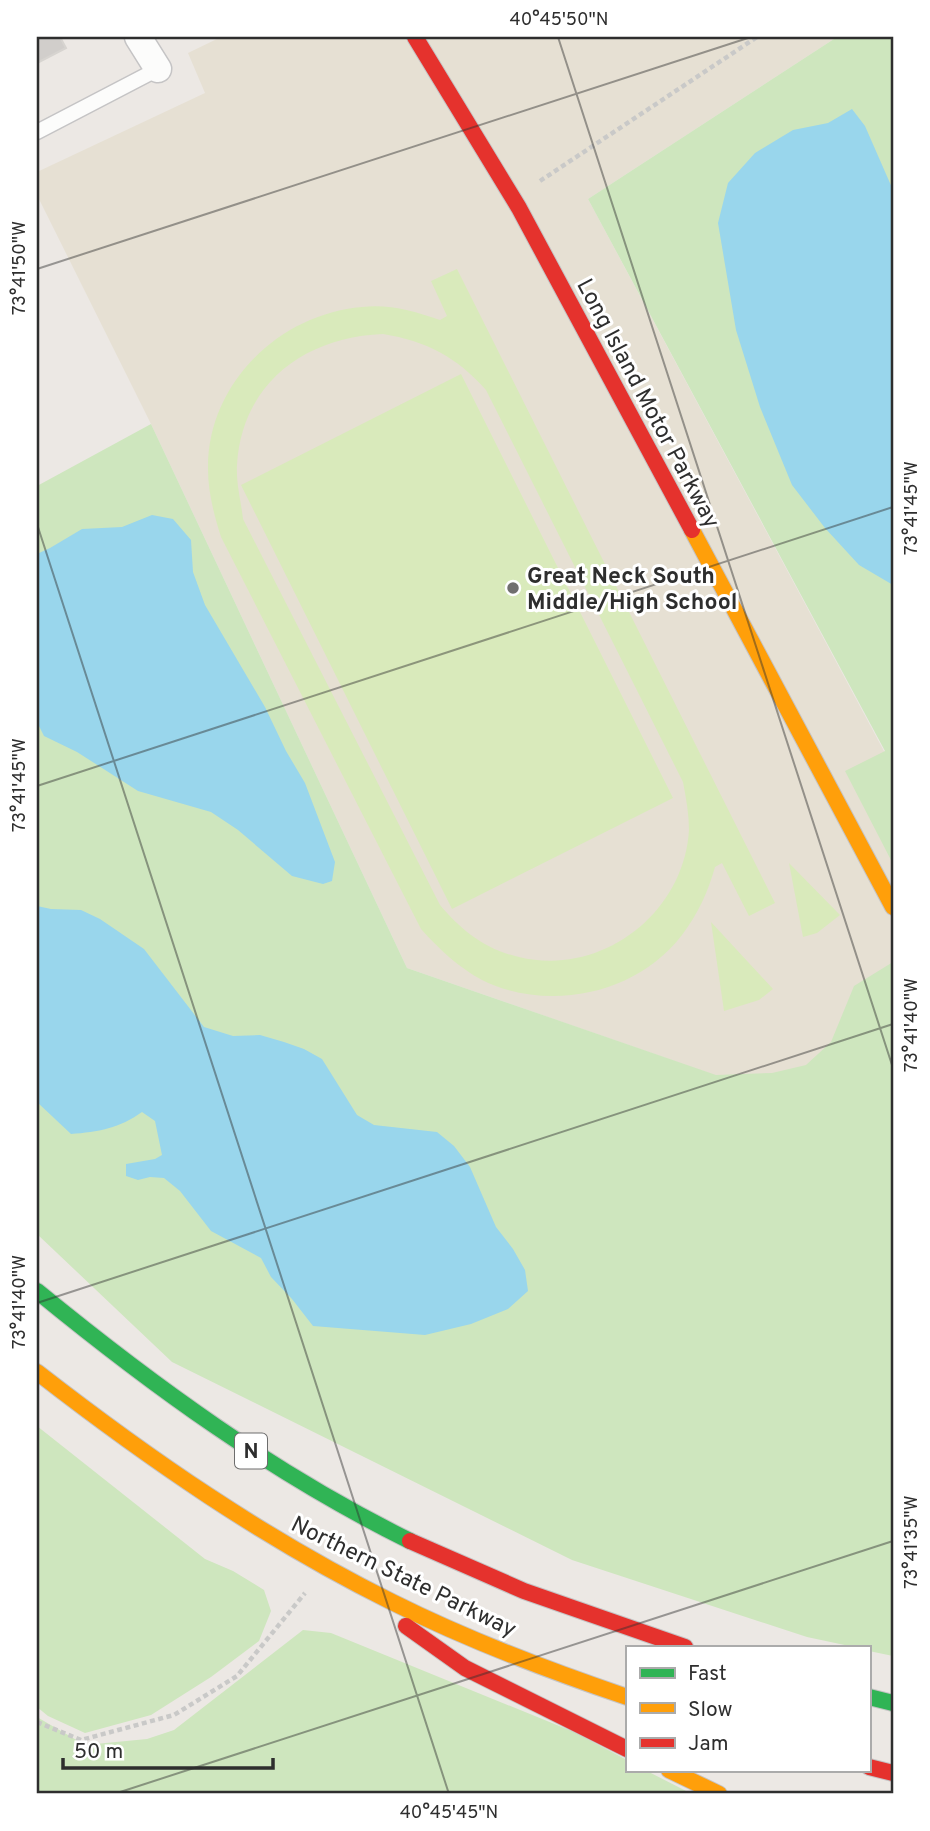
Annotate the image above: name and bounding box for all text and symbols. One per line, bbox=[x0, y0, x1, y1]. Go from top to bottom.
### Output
text: 40°45'50"N bbox=[509, 9, 609, 32]
text: 73°41'50"W bbox=[9, 221, 32, 315]
street label: Long Island Motor Parkway bbox=[569, 274, 725, 534]
text: 73°41'45"W bbox=[901, 461, 924, 555]
place label: Great Neck South Middle/High School bbox=[527, 563, 737, 618]
marker: Great Neck South Middle/High School bbox=[505, 580, 521, 596]
text: 73°41'45"W bbox=[9, 738, 32, 832]
text: 73°41'40"W bbox=[901, 978, 924, 1072]
text: 73°41'40"W bbox=[9, 1255, 32, 1349]
road number: N bbox=[235, 1434, 267, 1468]
text: 73°41'35"W bbox=[901, 1495, 924, 1589]
street label: Northern State Parkway bbox=[285, 1511, 520, 1645]
legend bbox=[626, 1646, 870, 1772]
text: Fast bbox=[688, 1661, 727, 1688]
text: Slow bbox=[688, 1697, 733, 1724]
scale bar bbox=[63, 1726, 273, 1770]
text: Jam bbox=[688, 1731, 729, 1758]
text: 50 m bbox=[74, 1739, 123, 1766]
text: 40°45'45"N bbox=[400, 1802, 498, 1825]

